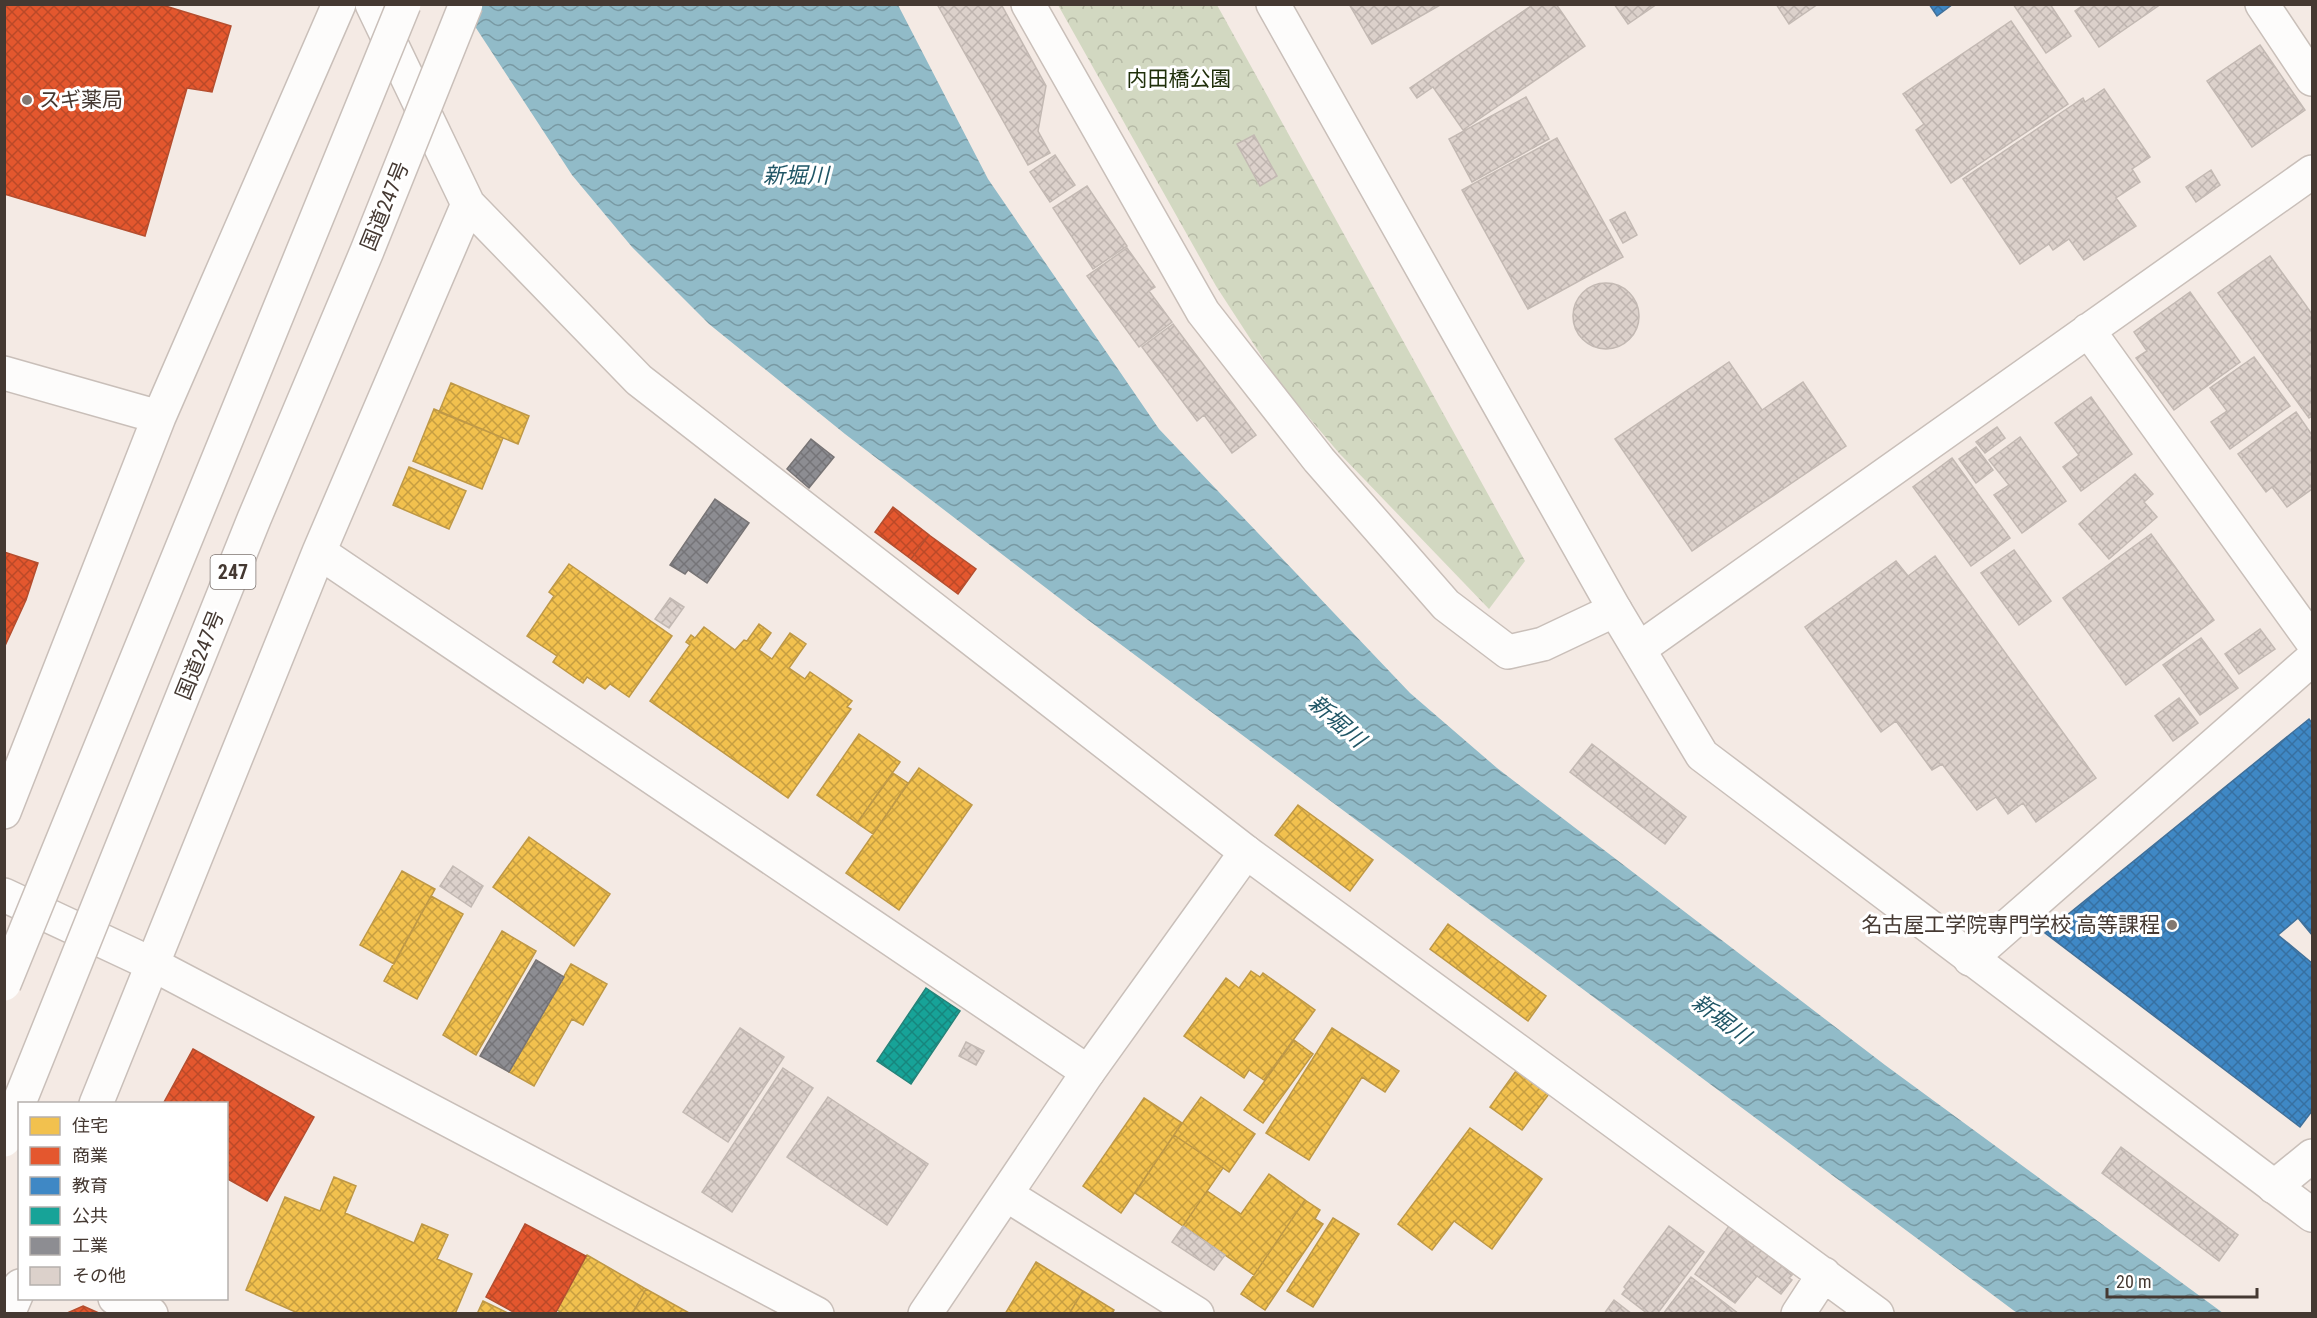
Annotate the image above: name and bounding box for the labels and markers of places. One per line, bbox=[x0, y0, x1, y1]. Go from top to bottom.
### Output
place label: スギ薬局 bbox=[39, 88, 123, 112]
marker: スギ薬局 bbox=[20, 93, 34, 107]
place label: 名古屋工学院専門学校 高等課程 bbox=[1861, 913, 2160, 937]
marker: 名古屋工学院専門学校 高等課程 bbox=[2165, 918, 2179, 932]

